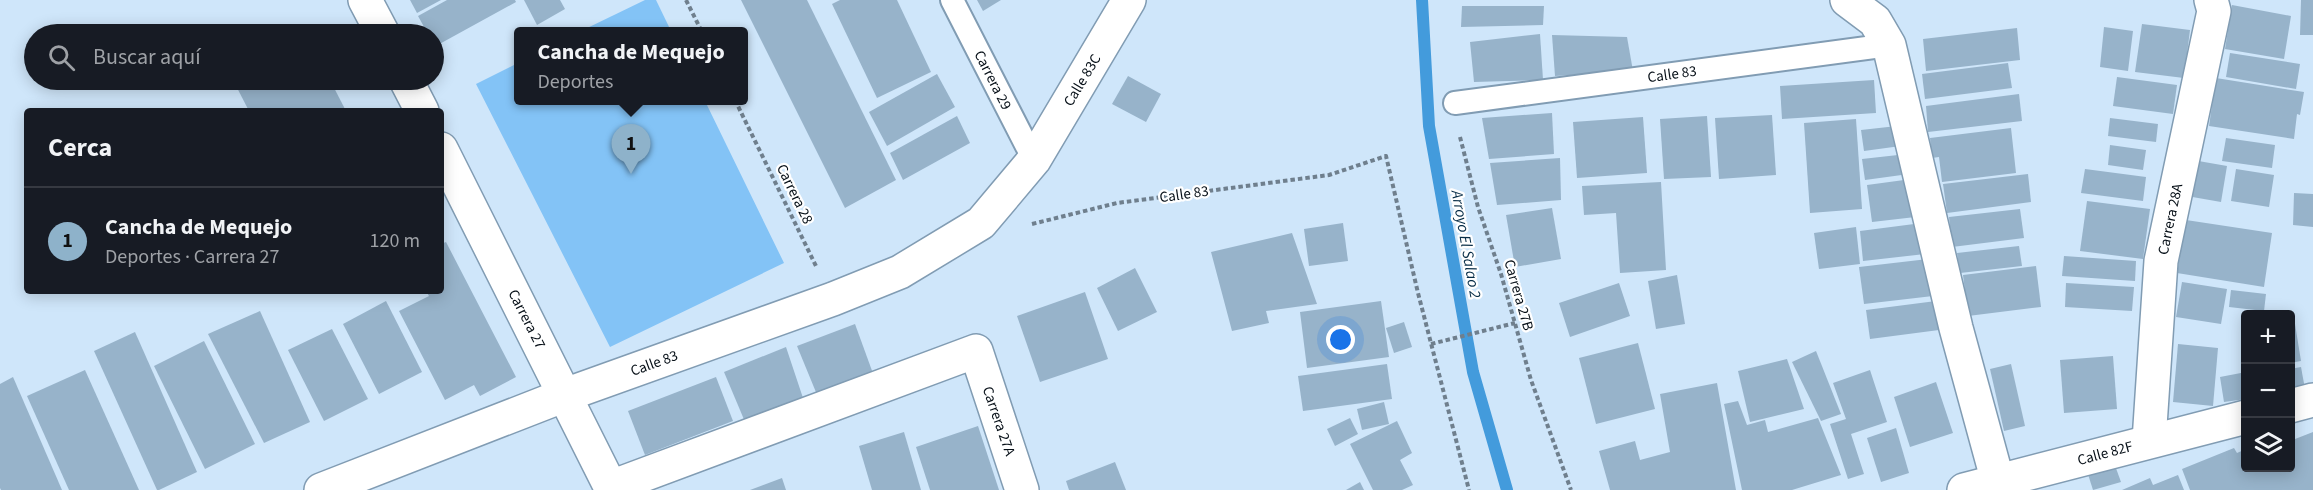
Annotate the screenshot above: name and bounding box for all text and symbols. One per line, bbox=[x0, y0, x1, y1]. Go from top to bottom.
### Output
search box bbox=[24, 24, 444, 90]
popup bbox=[514, 27, 748, 105]
text: Cancha de Mequejo bbox=[537, 36, 725, 68]
icon: search bbox=[45, 41, 78, 74]
text: Buscar aquí bbox=[93, 41, 201, 73]
street label: Carrera 29 bbox=[969, 47, 1016, 114]
street label: Calle 83C bbox=[1059, 50, 1107, 110]
street label: Calle 83 bbox=[1646, 61, 1698, 88]
text: Deportes bbox=[537, 68, 613, 96]
pin: 1 bbox=[612, 124, 650, 174]
text: Cerca bbox=[48, 129, 112, 166]
street label: Carrera 28 bbox=[771, 161, 818, 228]
street label: Calle 83 bbox=[1158, 181, 1210, 208]
street label: Carrera 28A bbox=[2153, 181, 2188, 257]
water label: Arroyo El Salao 2 bbox=[1446, 188, 1486, 300]
text: Cancha de Mequejo bbox=[105, 211, 292, 243]
text: 1 bbox=[62, 227, 73, 255]
text: 120 m bbox=[370, 227, 420, 255]
text: Deportes · Carrera 27 bbox=[105, 243, 279, 271]
street label: Carrera 27B bbox=[1498, 257, 1539, 333]
street label: Carrera 27 bbox=[503, 286, 550, 353]
map controls bbox=[2241, 310, 2295, 472]
button: + bbox=[2241, 310, 2295, 364]
your location bbox=[1326, 325, 1355, 354]
street label: Calle 83 bbox=[627, 345, 681, 382]
button: − bbox=[2241, 364, 2295, 418]
street label: Carrera 27A bbox=[977, 384, 1021, 460]
button: layers bbox=[2241, 418, 2295, 472]
street label: Calle 82F bbox=[2075, 436, 2136, 471]

